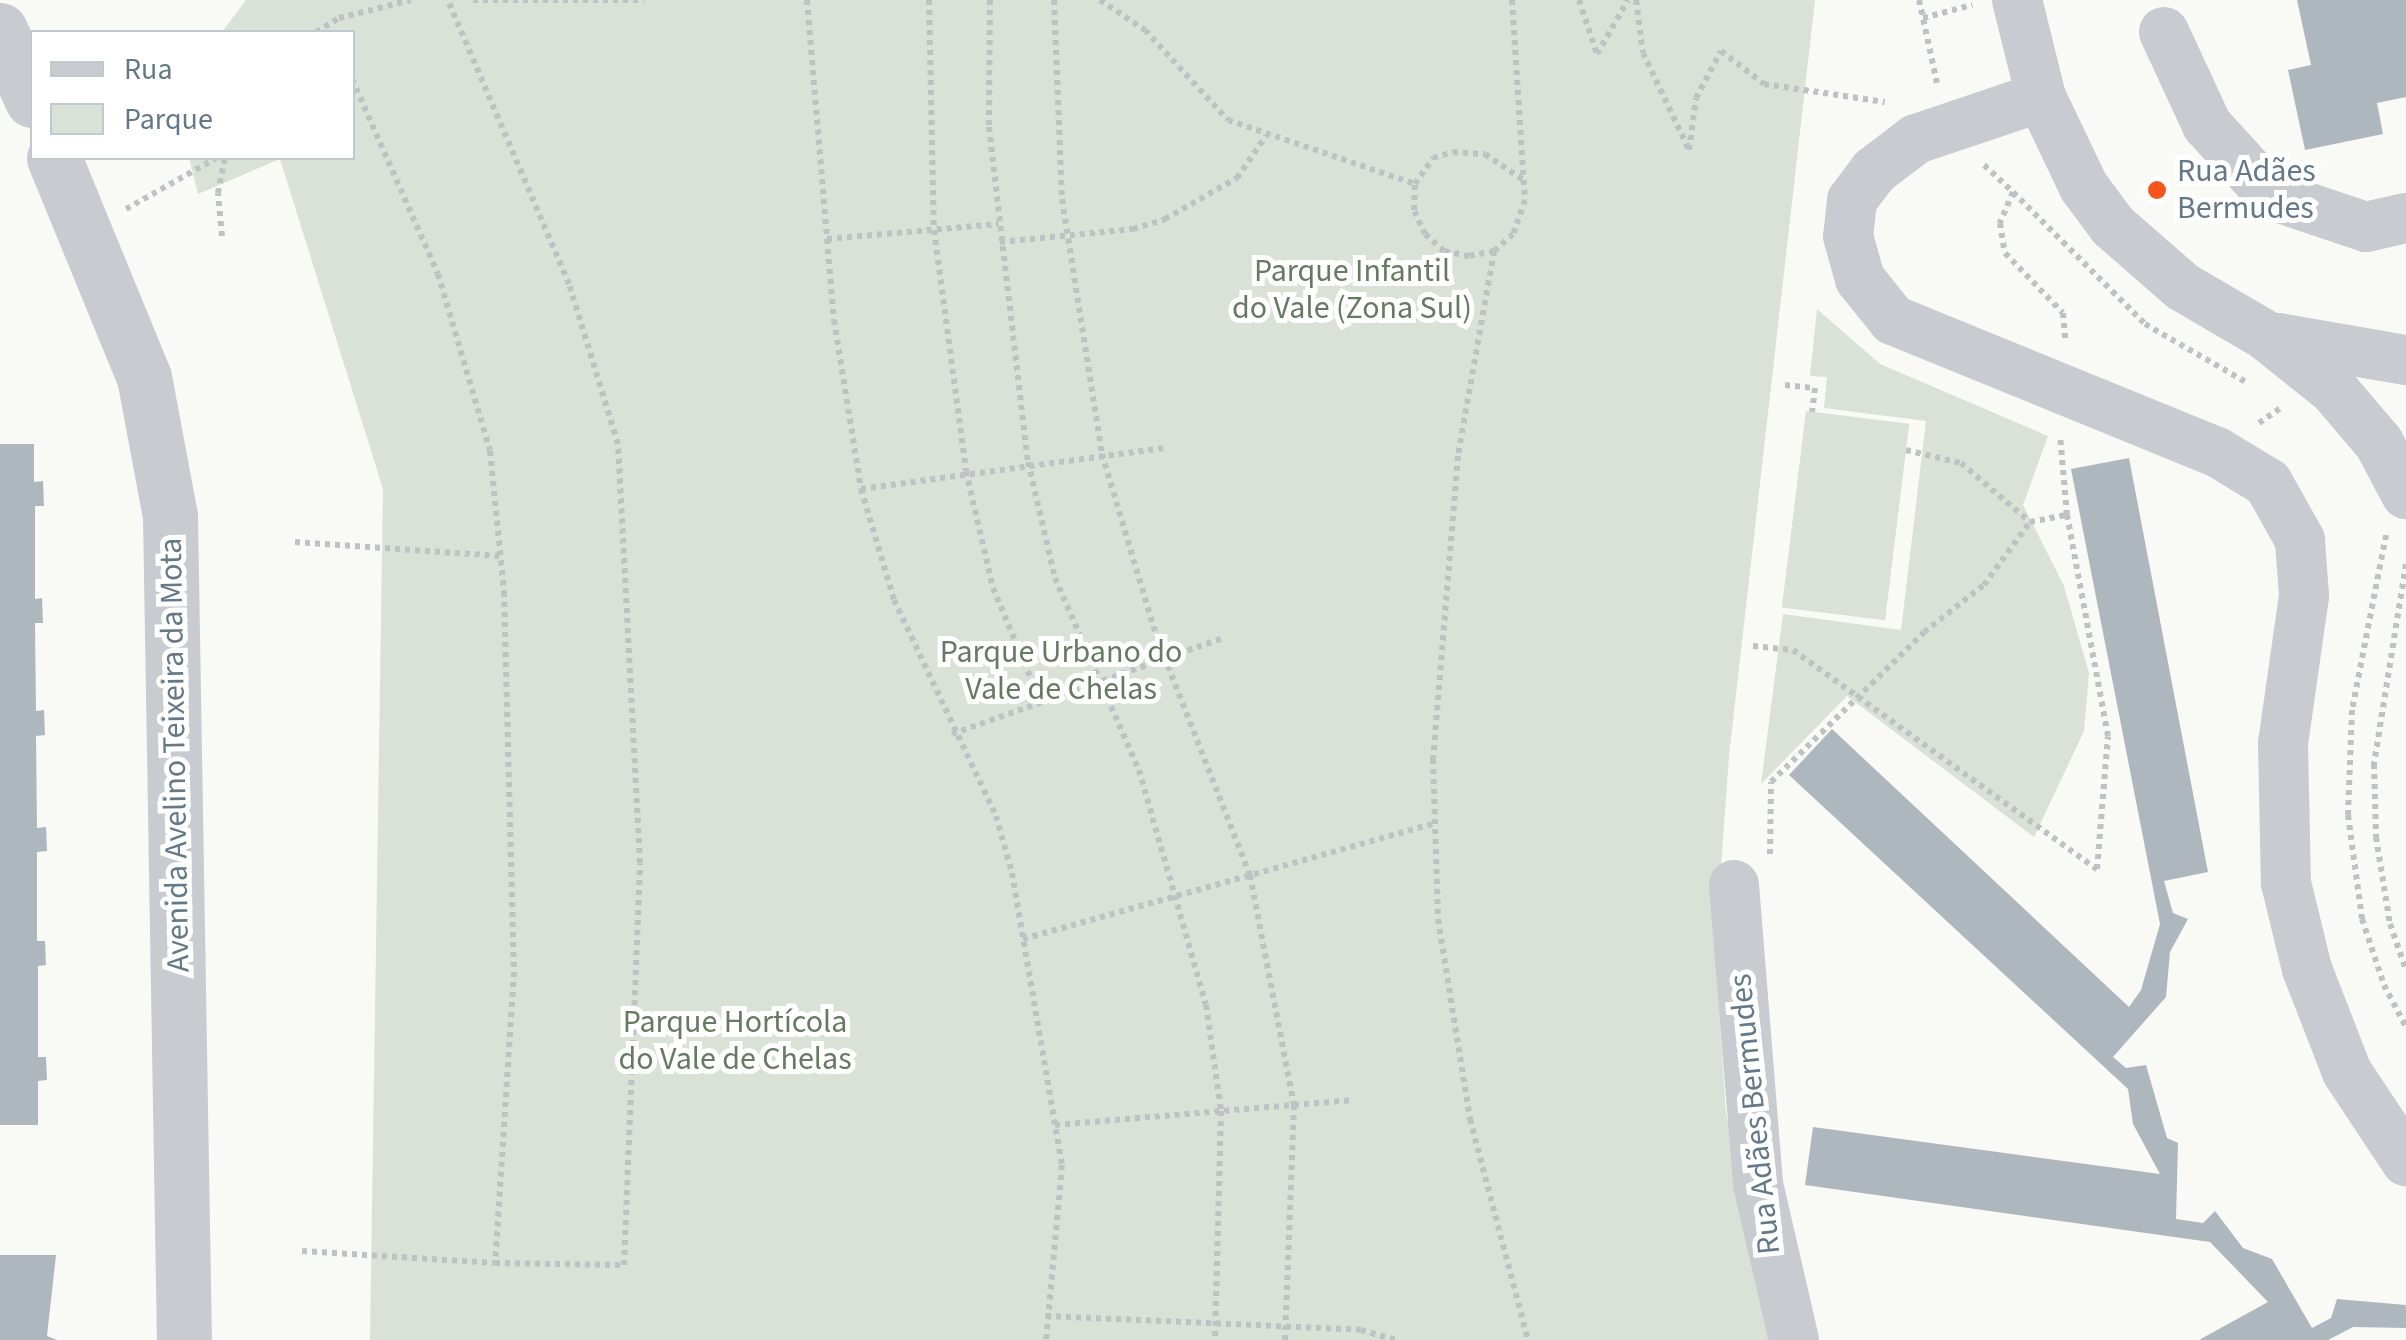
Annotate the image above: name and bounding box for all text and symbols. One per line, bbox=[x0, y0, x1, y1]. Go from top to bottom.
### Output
legend bbox=[30, 30, 355, 160]
text: Rua bbox=[124, 48, 173, 91]
text: Parque bbox=[124, 98, 213, 141]
place label: Rua Adães Bermudes bbox=[2177, 153, 2316, 228]
marker: Rua Adães Bermudes bbox=[2146, 179, 2168, 201]
park label: Parque Infantil do Vale (Zona Sul) bbox=[1232, 253, 1472, 328]
street label: Avenida Avelino Teixeira da Mota bbox=[152, 538, 198, 972]
park label: Parque Urbano do Vale de Chelas bbox=[940, 634, 1182, 709]
street label: Rua Adães Bermudes bbox=[1721, 972, 1789, 1256]
park label: Parque Hortícola do Vale de Chelas bbox=[618, 1004, 852, 1079]

